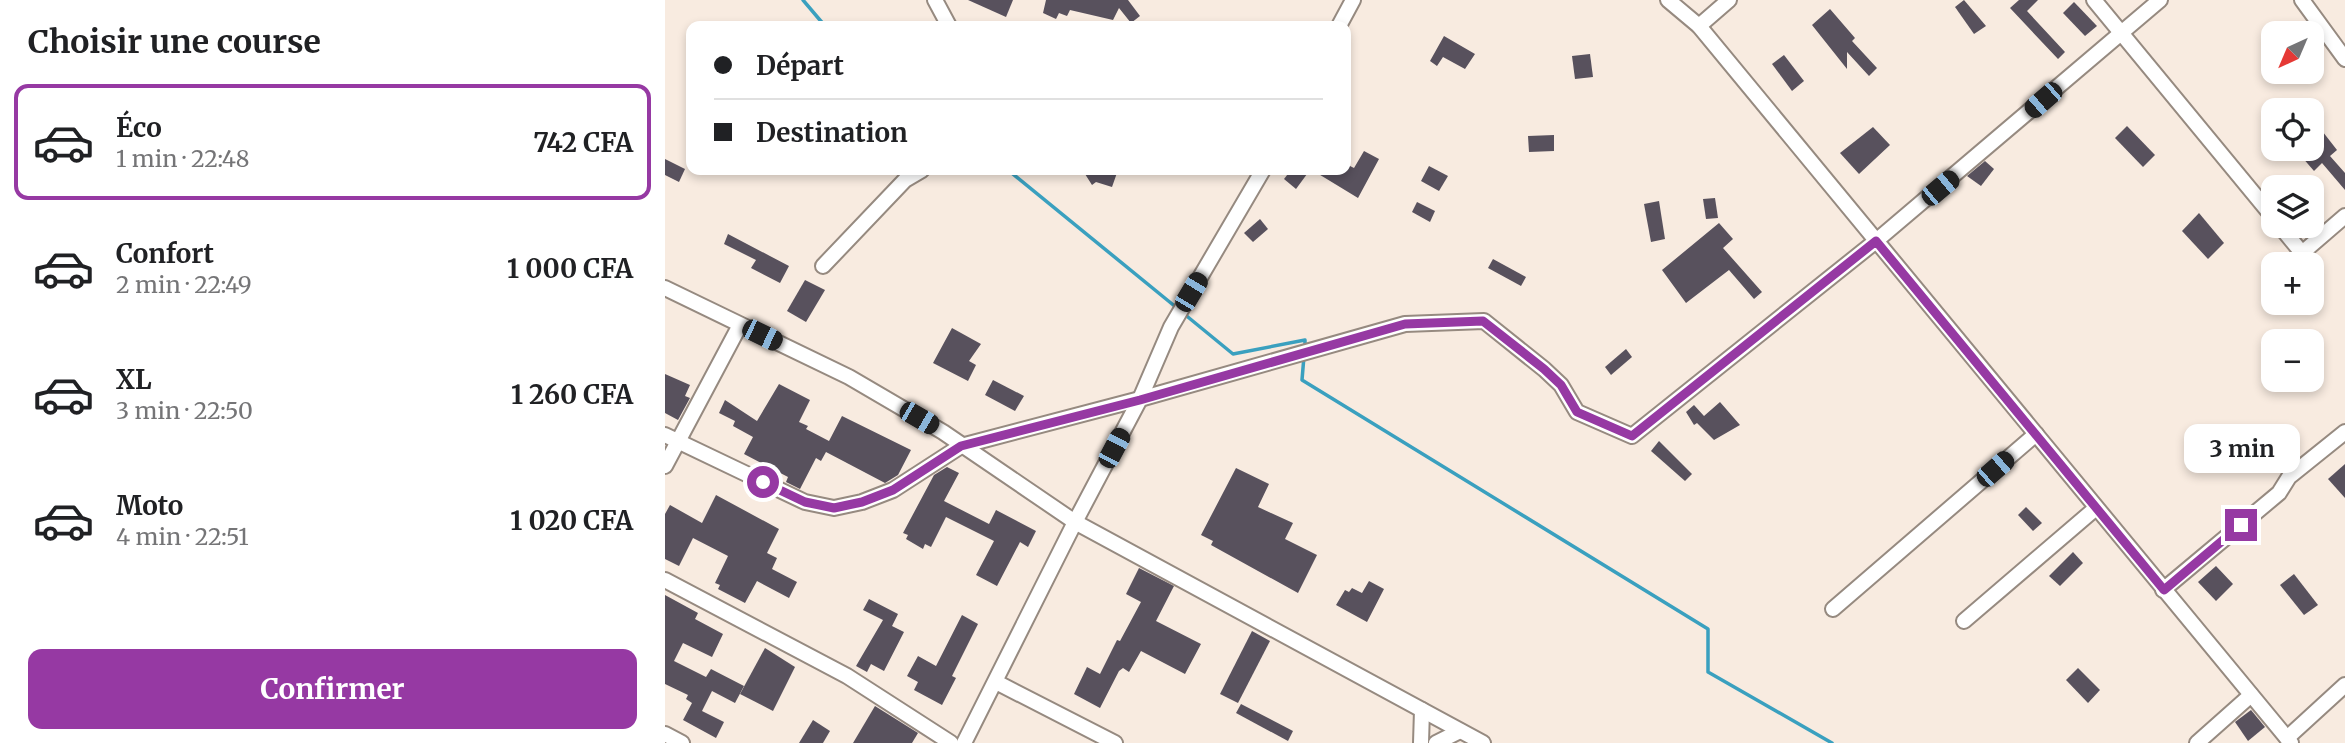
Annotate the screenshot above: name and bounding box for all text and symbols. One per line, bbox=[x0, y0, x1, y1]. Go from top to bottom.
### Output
north arrow bbox=[2261, 21, 2324, 84]
map controls bbox=[2261, 21, 2324, 392]
text: Choisir une course bbox=[28, 22, 321, 62]
text: Départ bbox=[756, 49, 844, 82]
car bbox=[2021, 78, 2066, 122]
button: locate bbox=[2261, 98, 2324, 161]
icon: car bbox=[32, 111, 95, 174]
text: Éco bbox=[116, 111, 162, 144]
text: Destination bbox=[756, 116, 908, 149]
text: 742 CFA bbox=[533, 126, 633, 159]
text: 1 min · 22:48 bbox=[116, 144, 250, 173]
car bbox=[1918, 166, 1963, 210]
button: layers bbox=[2261, 175, 2324, 238]
icon: car bbox=[32, 237, 95, 300]
text: Confort bbox=[116, 237, 214, 270]
text: 1 000 CFA bbox=[507, 252, 633, 285]
button: + bbox=[2261, 252, 2324, 315]
car bbox=[1172, 269, 1211, 315]
text: 2 min · 22:49 bbox=[116, 270, 252, 299]
car bbox=[739, 316, 786, 354]
button: − bbox=[2261, 329, 2324, 392]
icon: car bbox=[32, 363, 95, 426]
text: XL bbox=[116, 363, 152, 396]
text: 1 260 CFA bbox=[511, 378, 633, 411]
text: 3 min · 22:50 bbox=[116, 396, 253, 425]
car bbox=[896, 398, 943, 438]
callout: 3 min bbox=[2183, 424, 2299, 472]
car bbox=[1095, 425, 1134, 471]
text: 3 min bbox=[2209, 434, 2275, 463]
car bbox=[1973, 447, 2018, 491]
route start bbox=[747, 466, 779, 498]
icon: car bbox=[32, 489, 95, 552]
text: Moto bbox=[116, 489, 183, 522]
text: 1 020 CFA bbox=[510, 504, 633, 537]
route end bbox=[2225, 509, 2257, 541]
text: 4 min · 22:51 bbox=[116, 522, 249, 551]
button: Confirmer bbox=[28, 649, 637, 729]

